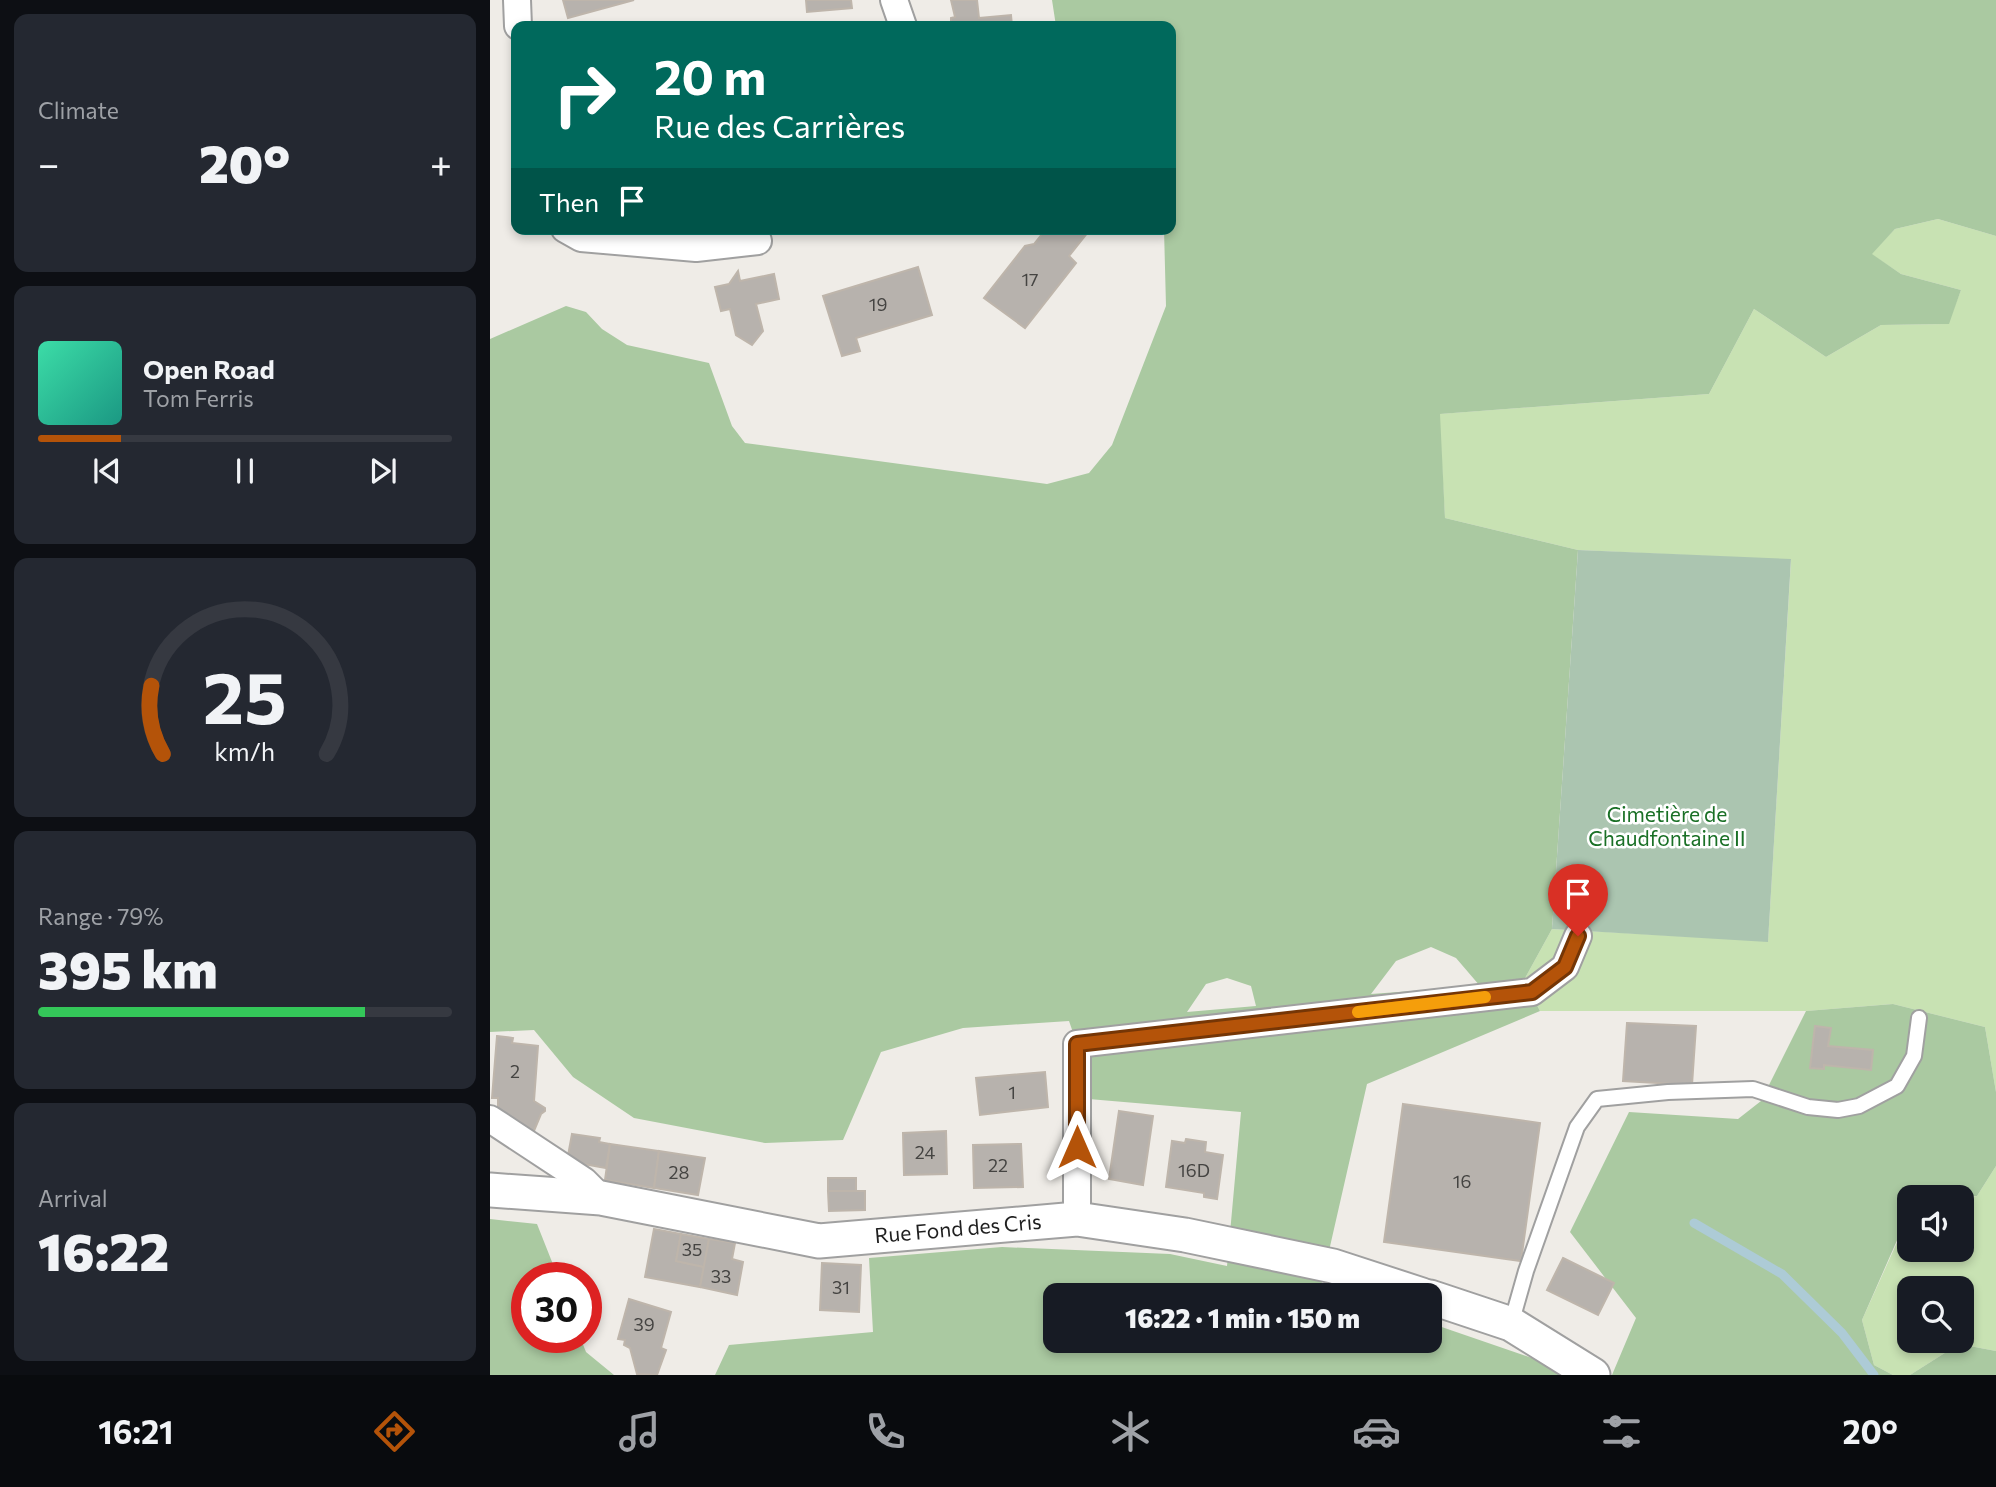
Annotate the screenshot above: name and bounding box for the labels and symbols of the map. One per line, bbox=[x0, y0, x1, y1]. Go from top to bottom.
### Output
house number: 17 bbox=[1021, 268, 1039, 290]
house number: 19 bbox=[869, 293, 887, 315]
park label: Cimetière de Chaudfontaine II bbox=[1588, 801, 1746, 850]
pin bbox=[1548, 864, 1608, 936]
house number: 2 bbox=[510, 1060, 520, 1082]
house number: 1 bbox=[1008, 1081, 1016, 1103]
position arrow bbox=[1040, 1110, 1114, 1184]
house number: 24 bbox=[915, 1141, 935, 1163]
house number: 22 bbox=[988, 1154, 1008, 1176]
house number: 16D bbox=[1178, 1159, 1210, 1181]
house number: 28 bbox=[669, 1161, 690, 1183]
house number: 16 bbox=[1453, 1170, 1471, 1192]
street label: Rue Fond des Cris bbox=[873, 1208, 1042, 1247]
house number: 35 bbox=[682, 1238, 702, 1260]
speed limit sign: 30 bbox=[511, 1262, 602, 1353]
house number: 33 bbox=[711, 1265, 731, 1287]
house number: 31 bbox=[832, 1276, 850, 1298]
house number: 39 bbox=[633, 1313, 655, 1335]

